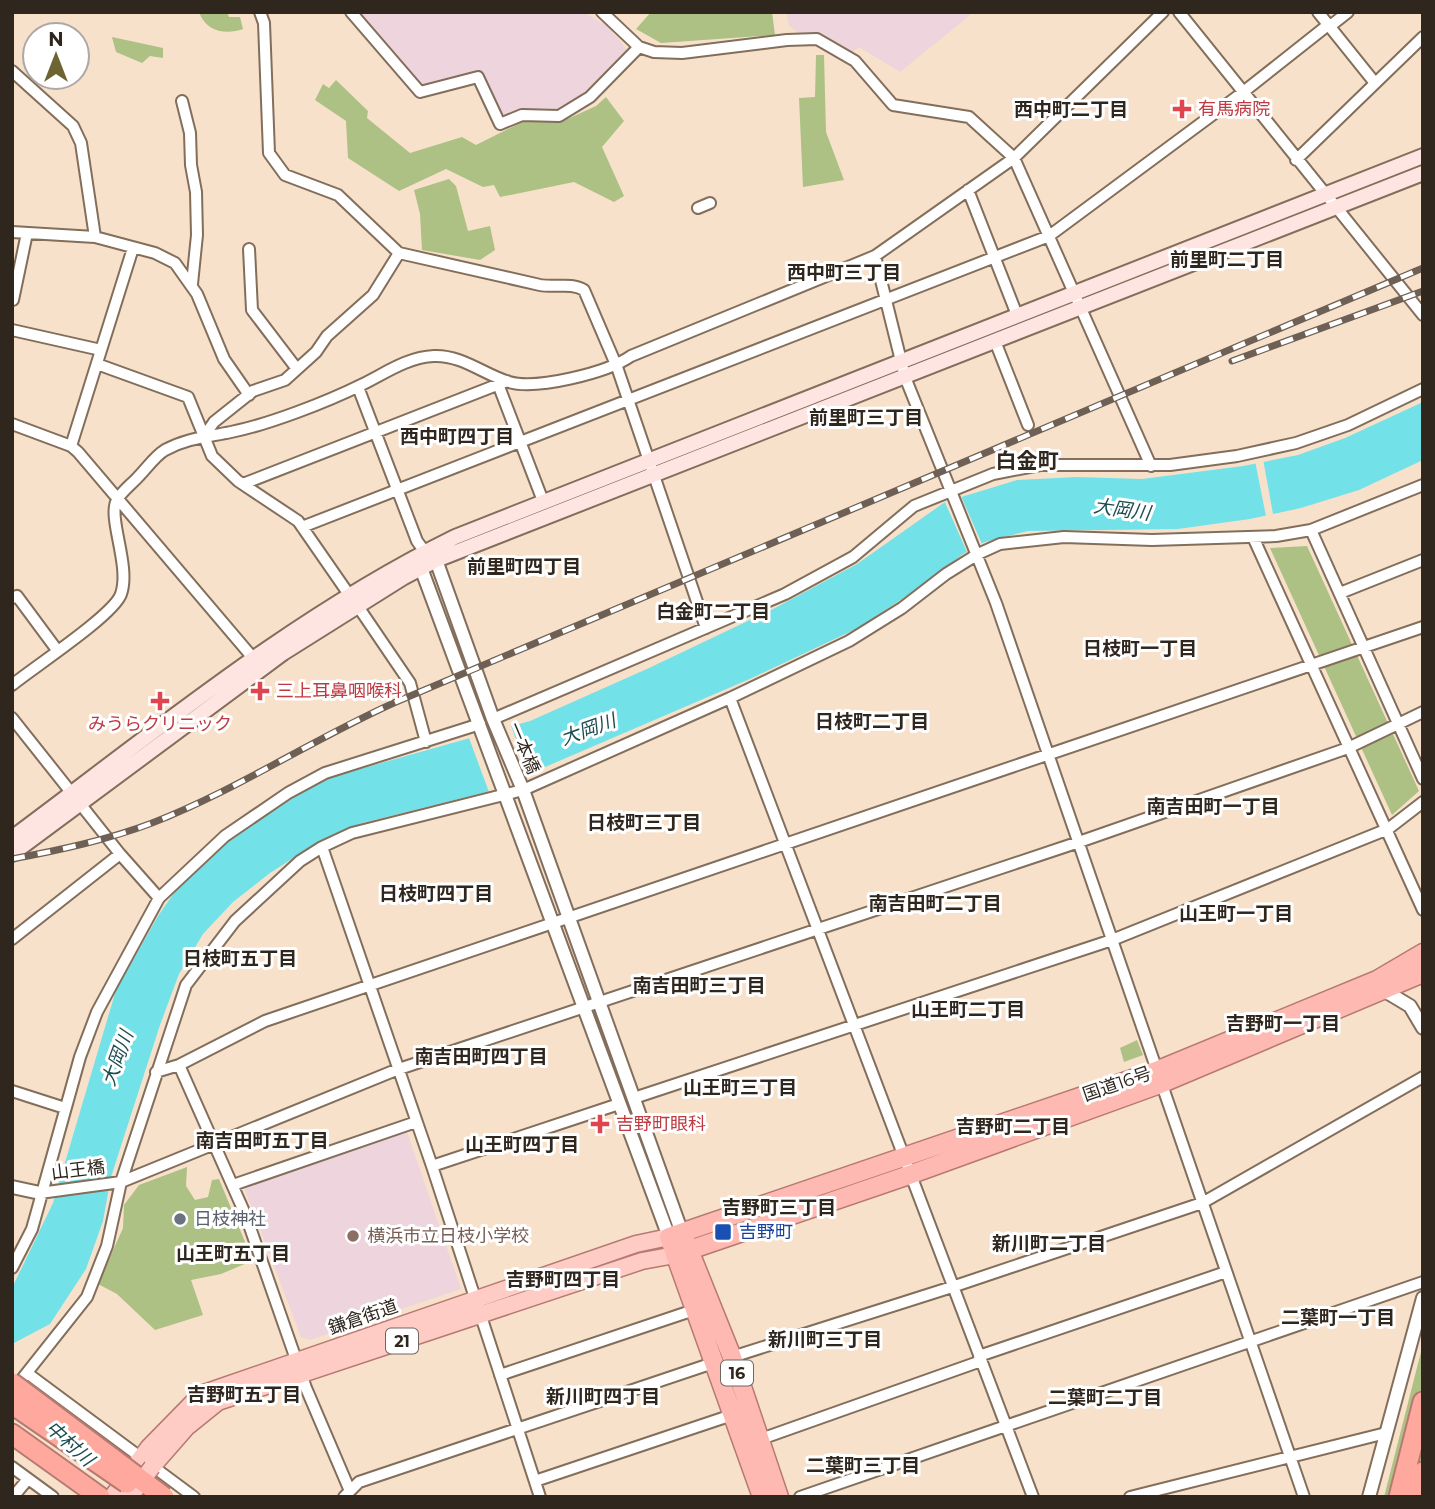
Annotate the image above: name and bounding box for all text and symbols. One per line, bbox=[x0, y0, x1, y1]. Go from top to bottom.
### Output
north arrow bbox=[21, 21, 91, 91]
text: N bbox=[48, 28, 64, 51]
district label: 西中町二丁目 bbox=[1014, 98, 1128, 121]
place label: 有馬病院 bbox=[1198, 98, 1270, 120]
marker: 有馬病院 bbox=[1172, 99, 1192, 119]
district label: 前里町二丁目 bbox=[1170, 248, 1284, 271]
district label: 西中町三丁目 bbox=[787, 261, 901, 284]
district label: 前里町三丁目 bbox=[809, 406, 923, 429]
district label: 西中町四丁目 bbox=[400, 425, 514, 448]
district label: 白金町 bbox=[996, 448, 1059, 473]
water label: 大岡川 bbox=[1092, 494, 1154, 525]
district label: 前里町四丁目 bbox=[467, 555, 581, 578]
district label: 白金町二丁目 bbox=[656, 600, 770, 623]
district label: 日枝町一丁目 bbox=[1083, 637, 1197, 660]
place label: 三上耳鼻咽喉科 bbox=[276, 680, 402, 702]
marker: 三上耳鼻咽喉科 bbox=[250, 681, 270, 701]
marker: みうらクリニック bbox=[150, 691, 170, 711]
water label: 大岡川 bbox=[557, 708, 621, 750]
district label: 日枝町二丁目 bbox=[815, 710, 929, 733]
place label: みうらクリニック bbox=[88, 713, 232, 735]
street label: 一本橋 bbox=[503, 719, 545, 777]
district label: 南吉田町一丁目 bbox=[1146, 795, 1280, 818]
district label: 日枝町三丁目 bbox=[587, 811, 701, 834]
district label: 日枝町四丁目 bbox=[379, 882, 493, 905]
district label: 南吉田町二丁目 bbox=[868, 892, 1002, 915]
district label: 山王町一丁目 bbox=[1179, 902, 1293, 925]
district label: 日枝町五丁目 bbox=[183, 947, 297, 970]
district label: 南吉田町三丁目 bbox=[632, 974, 766, 997]
district label: 山王町二丁目 bbox=[911, 998, 1025, 1021]
district label: 吉野町一丁目 bbox=[1226, 1012, 1340, 1035]
water label: 大岡川 bbox=[97, 1026, 139, 1089]
district label: 南吉田町四丁目 bbox=[414, 1045, 548, 1068]
street label: 国道16号 bbox=[1080, 1062, 1154, 1106]
district label: 山王町三丁目 bbox=[683, 1076, 797, 1099]
place label: 吉野町眼科 bbox=[616, 1113, 706, 1135]
marker: 吉野町眼科 bbox=[590, 1114, 610, 1134]
district label: 吉野町二丁目 bbox=[956, 1115, 1070, 1138]
district label: 南吉田町五丁目 bbox=[195, 1129, 329, 1152]
district label: 山王町四丁目 bbox=[465, 1133, 579, 1156]
street label: 山王橋 bbox=[50, 1156, 106, 1184]
district label: 吉野町三丁目 bbox=[722, 1196, 836, 1219]
place label: 日枝神社 bbox=[194, 1208, 266, 1230]
marker: 日枝神社 bbox=[172, 1211, 188, 1227]
place label: 吉野町 bbox=[739, 1221, 793, 1243]
marker: 吉野町 bbox=[713, 1222, 733, 1242]
place label: 横浜市立日枝小学校 bbox=[367, 1225, 529, 1247]
marker: 横浜市立日枝小学校 bbox=[345, 1228, 361, 1244]
district label: 新川町二丁目 bbox=[992, 1232, 1106, 1255]
district label: 山王町五丁目 bbox=[176, 1242, 290, 1265]
district label: 吉野町四丁目 bbox=[506, 1268, 620, 1291]
street label: 鎌倉街道 bbox=[325, 1295, 401, 1339]
district label: 二葉町一丁目 bbox=[1281, 1306, 1395, 1329]
district label: 新川町三丁目 bbox=[768, 1328, 882, 1351]
road number: 21 bbox=[386, 1329, 418, 1354]
road number: 16 bbox=[721, 1360, 753, 1386]
district label: 吉野町五丁目 bbox=[187, 1383, 301, 1406]
district label: 新川町四丁目 bbox=[546, 1385, 660, 1408]
district label: 二葉町二丁目 bbox=[1048, 1386, 1162, 1409]
water label: 中村川 bbox=[41, 1416, 100, 1472]
district label: 二葉町三丁目 bbox=[806, 1454, 920, 1477]

